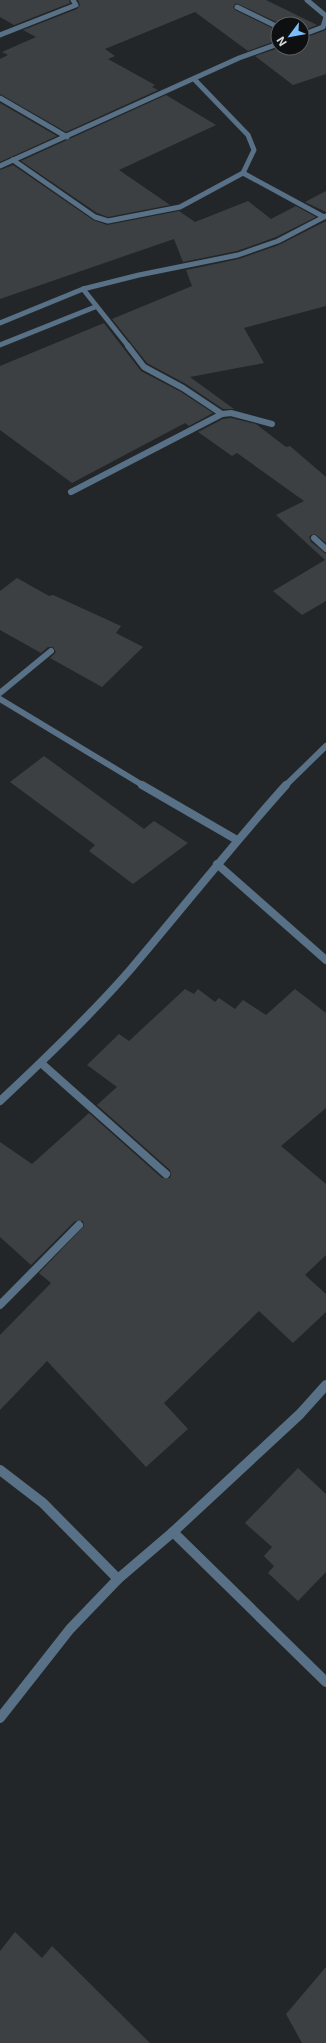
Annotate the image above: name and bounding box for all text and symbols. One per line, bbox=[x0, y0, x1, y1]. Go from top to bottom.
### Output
north arrow bbox=[270, 16, 310, 56]
text: N bbox=[273, 34, 290, 49]

